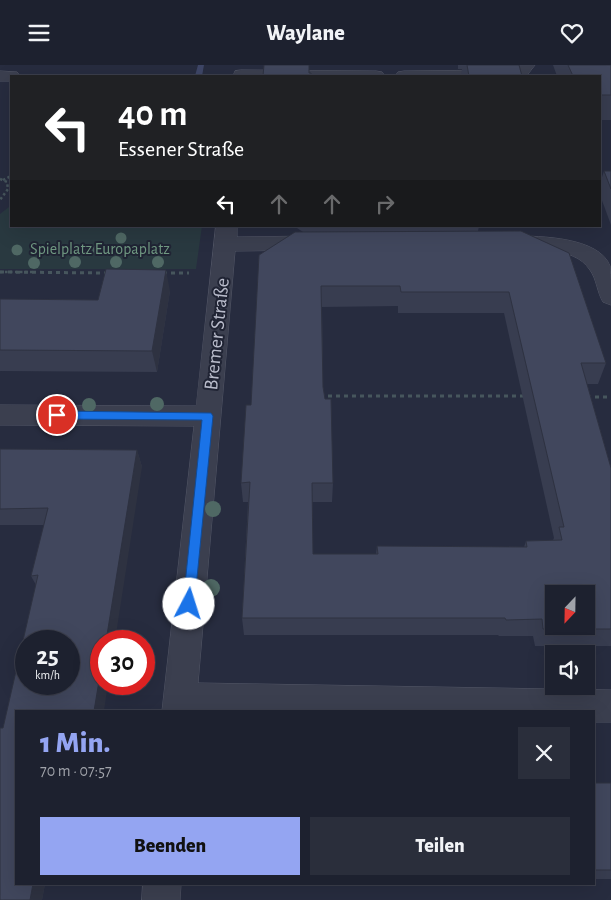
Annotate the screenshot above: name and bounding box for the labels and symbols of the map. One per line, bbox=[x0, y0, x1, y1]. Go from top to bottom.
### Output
park label: Spielplatz Europaplatz bbox=[30, 241, 170, 257]
street label: Bremer Straße bbox=[201, 277, 233, 391]
pin bbox=[36, 394, 78, 436]
position arrow bbox=[162, 577, 214, 629]
north arrow bbox=[545, 585, 595, 635]
speed limit sign: 30 bbox=[90, 630, 155, 695]

